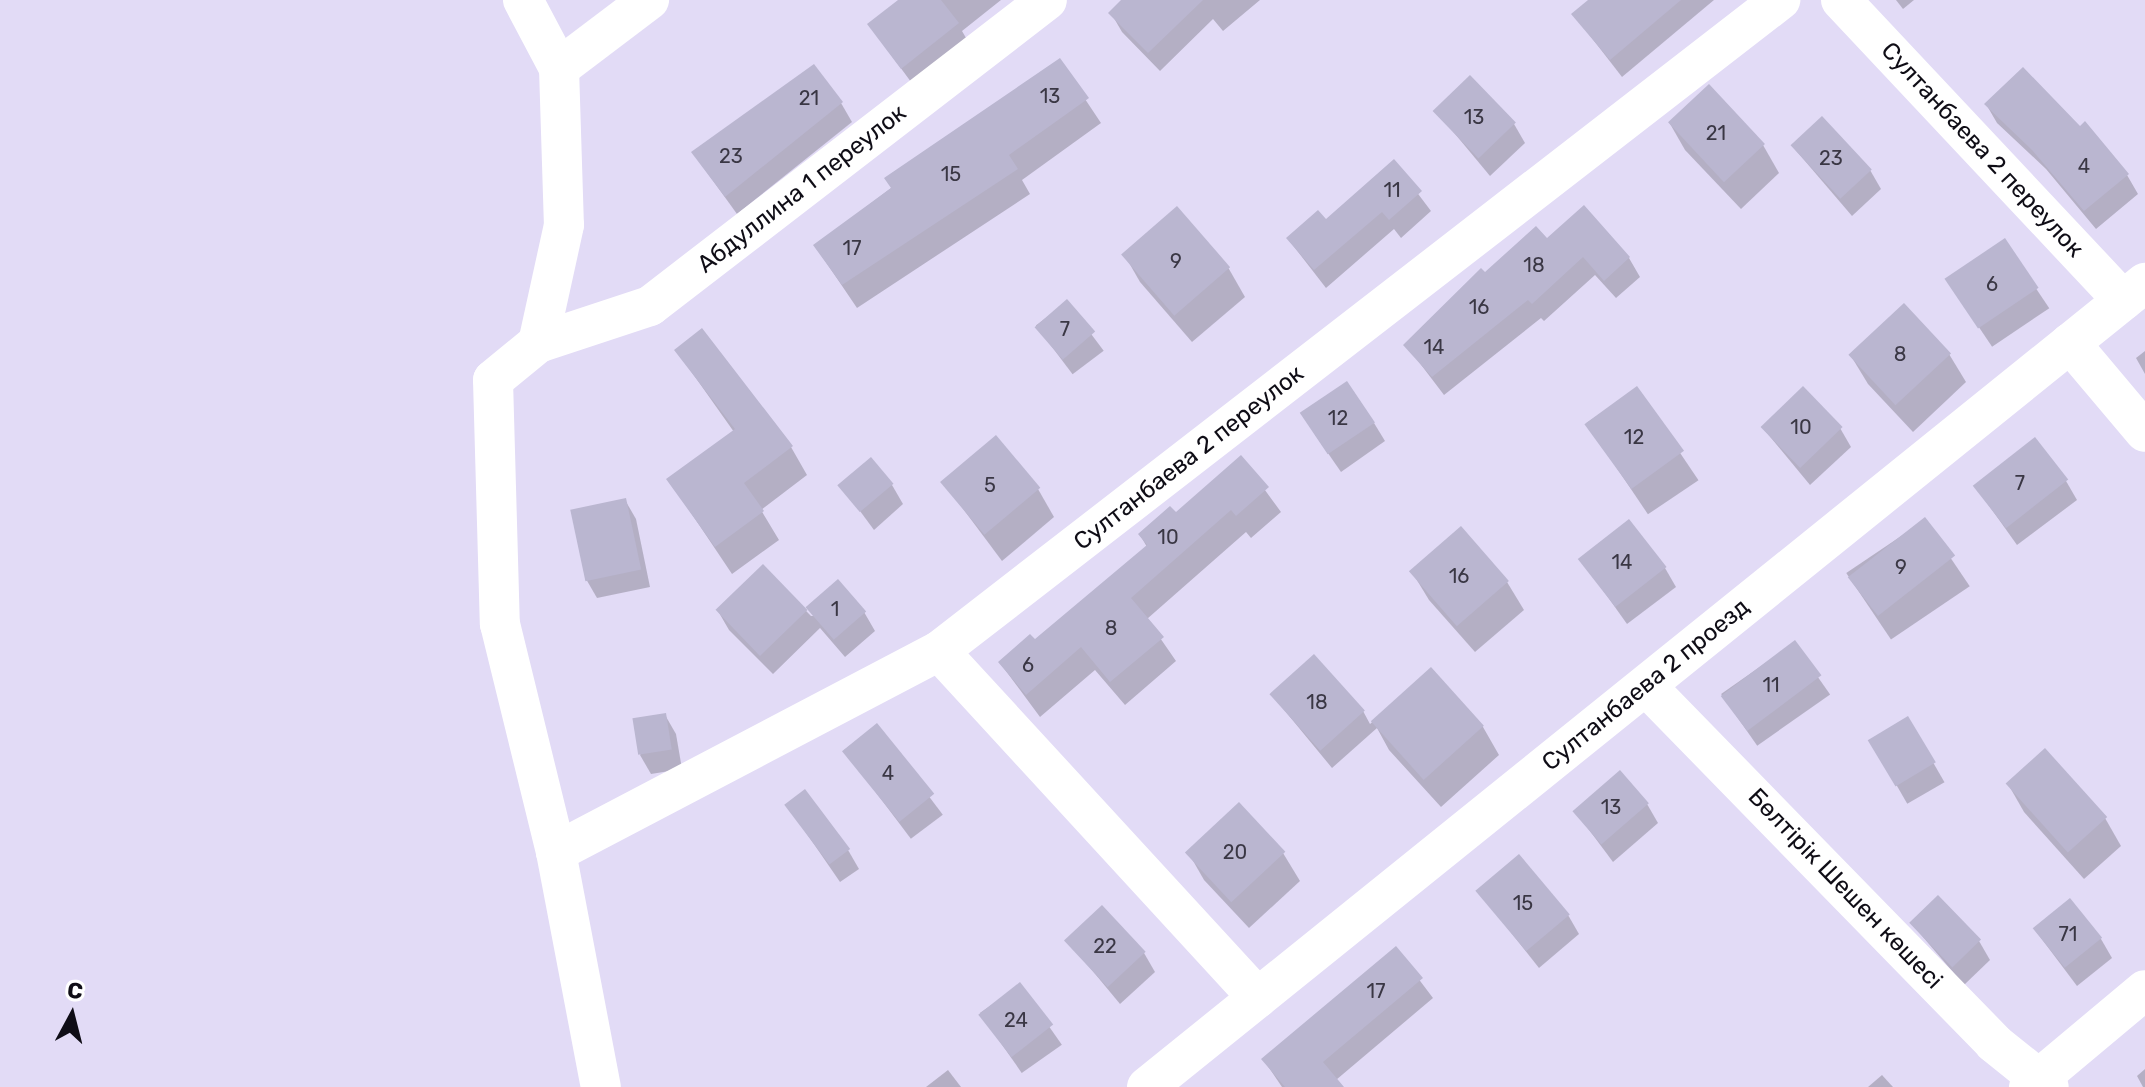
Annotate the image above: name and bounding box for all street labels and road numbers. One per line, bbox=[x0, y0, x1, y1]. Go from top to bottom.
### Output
street label: Султанбаева 2 переулок bbox=[1875, 36, 2089, 264]
street label: Абдуллина 1 переулок bbox=[692, 99, 912, 279]
street label: Султанбаева 2 переулок bbox=[1068, 359, 1310, 557]
street label: Султанбаева 2 проезд bbox=[1537, 593, 1755, 777]
street label: Бөлтірік Шешен көшесі bbox=[1742, 783, 1948, 995]

